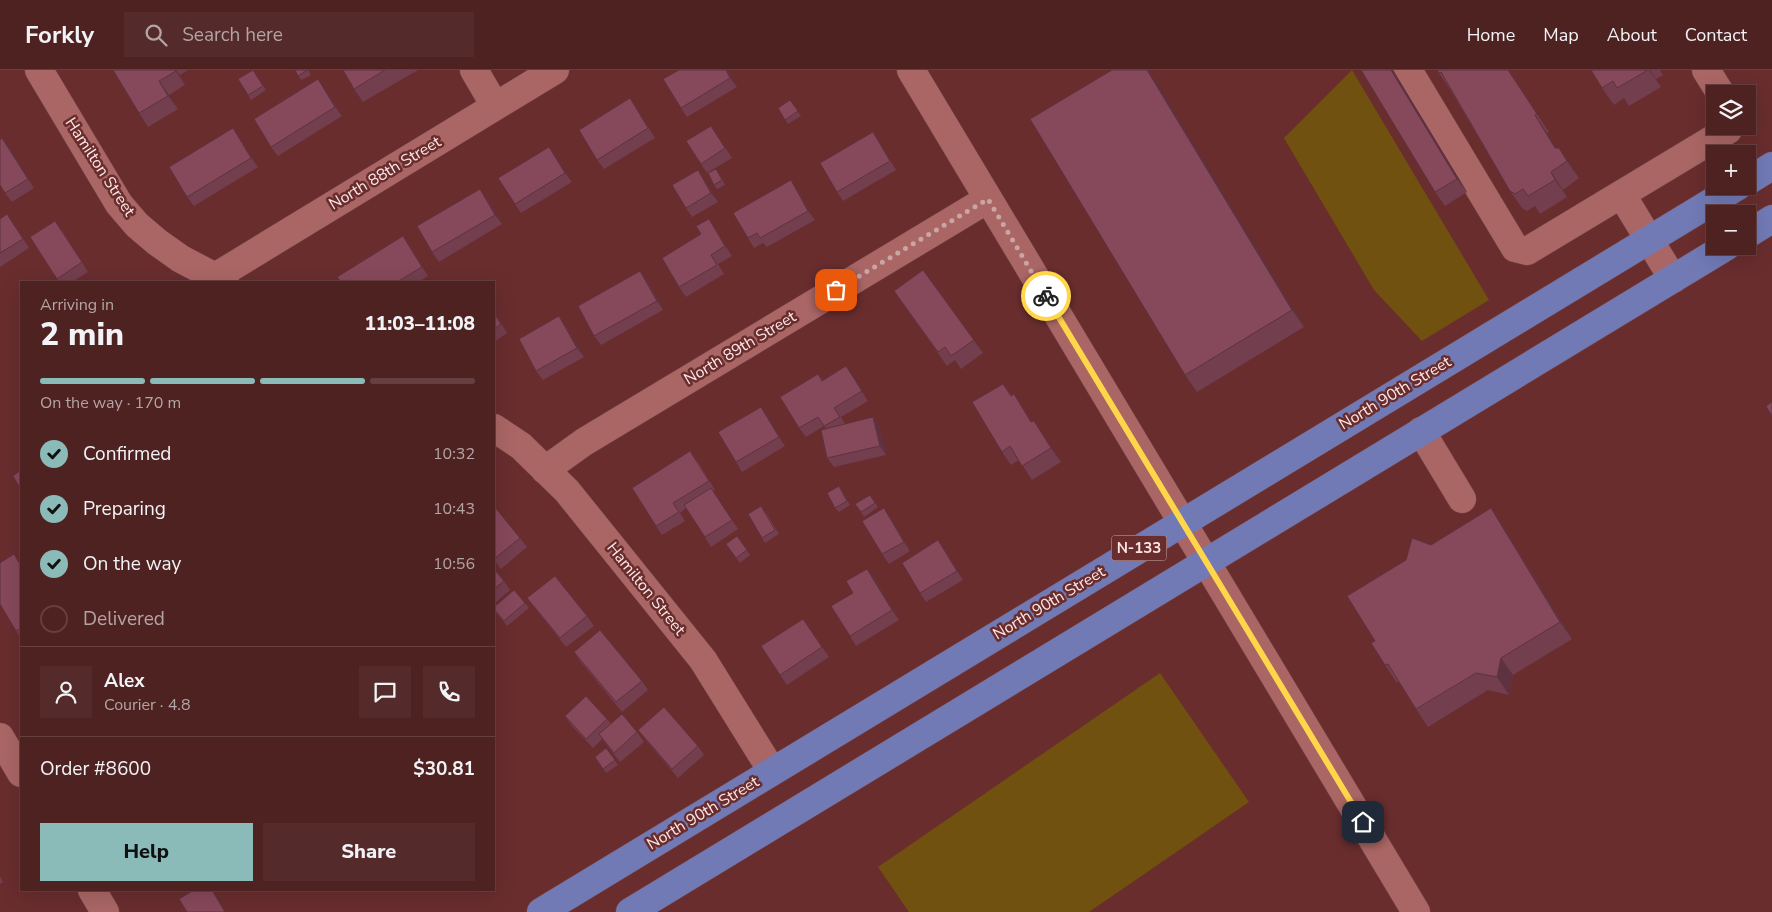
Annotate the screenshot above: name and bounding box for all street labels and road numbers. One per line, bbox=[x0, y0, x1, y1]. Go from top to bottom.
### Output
street label: Hamilton Street bbox=[60, 113, 140, 221]
street label: North 88th Street bbox=[325, 131, 446, 215]
street label: North 89th Street bbox=[680, 306, 801, 390]
street label: North 90th Street bbox=[1335, 351, 1456, 435]
road number: N-133 bbox=[1112, 536, 1166, 560]
street label: Hamilton Street bbox=[602, 538, 691, 641]
street label: North 90th Street bbox=[989, 561, 1110, 645]
street label: North 90th Street bbox=[643, 771, 764, 855]

